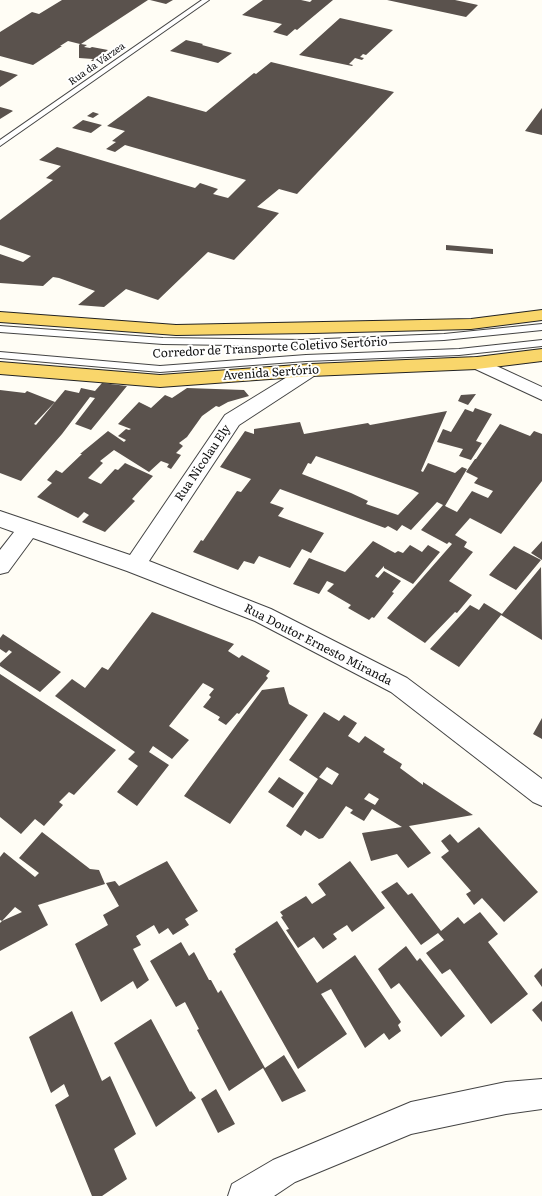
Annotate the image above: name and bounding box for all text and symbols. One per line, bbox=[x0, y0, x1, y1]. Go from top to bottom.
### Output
street label: Rua da Várzea bbox=[66, 40, 128, 88]
street label: Corredor de Transporte Coletivo Sertório bbox=[152, 335, 388, 361]
street label: Avenida Sertório bbox=[223, 362, 319, 384]
street label: Rua Nicolau Ely bbox=[172, 422, 234, 504]
street label: Rua Doutor Ernesto Miranda bbox=[242, 601, 394, 689]

